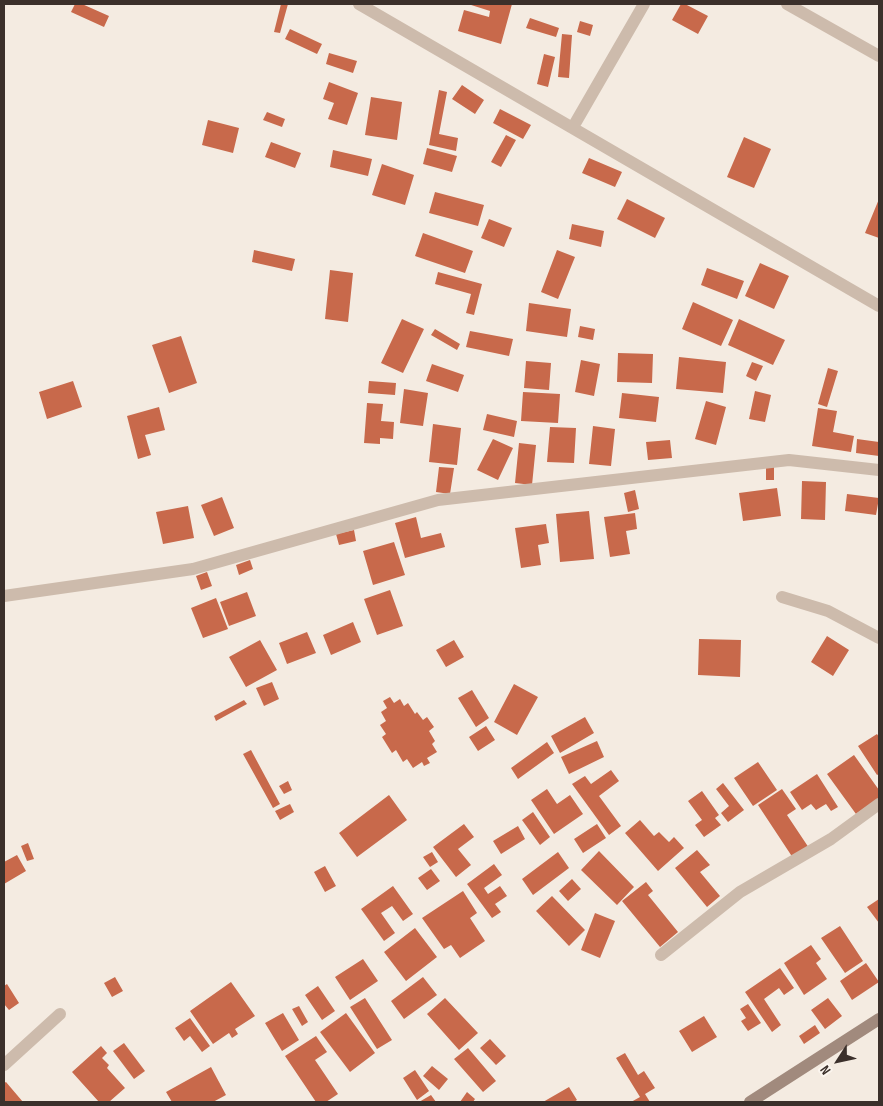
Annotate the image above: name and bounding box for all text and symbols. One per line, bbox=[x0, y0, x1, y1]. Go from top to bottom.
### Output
north arrow bbox=[813, 1036, 863, 1086]
text: N bbox=[816, 1062, 834, 1078]

